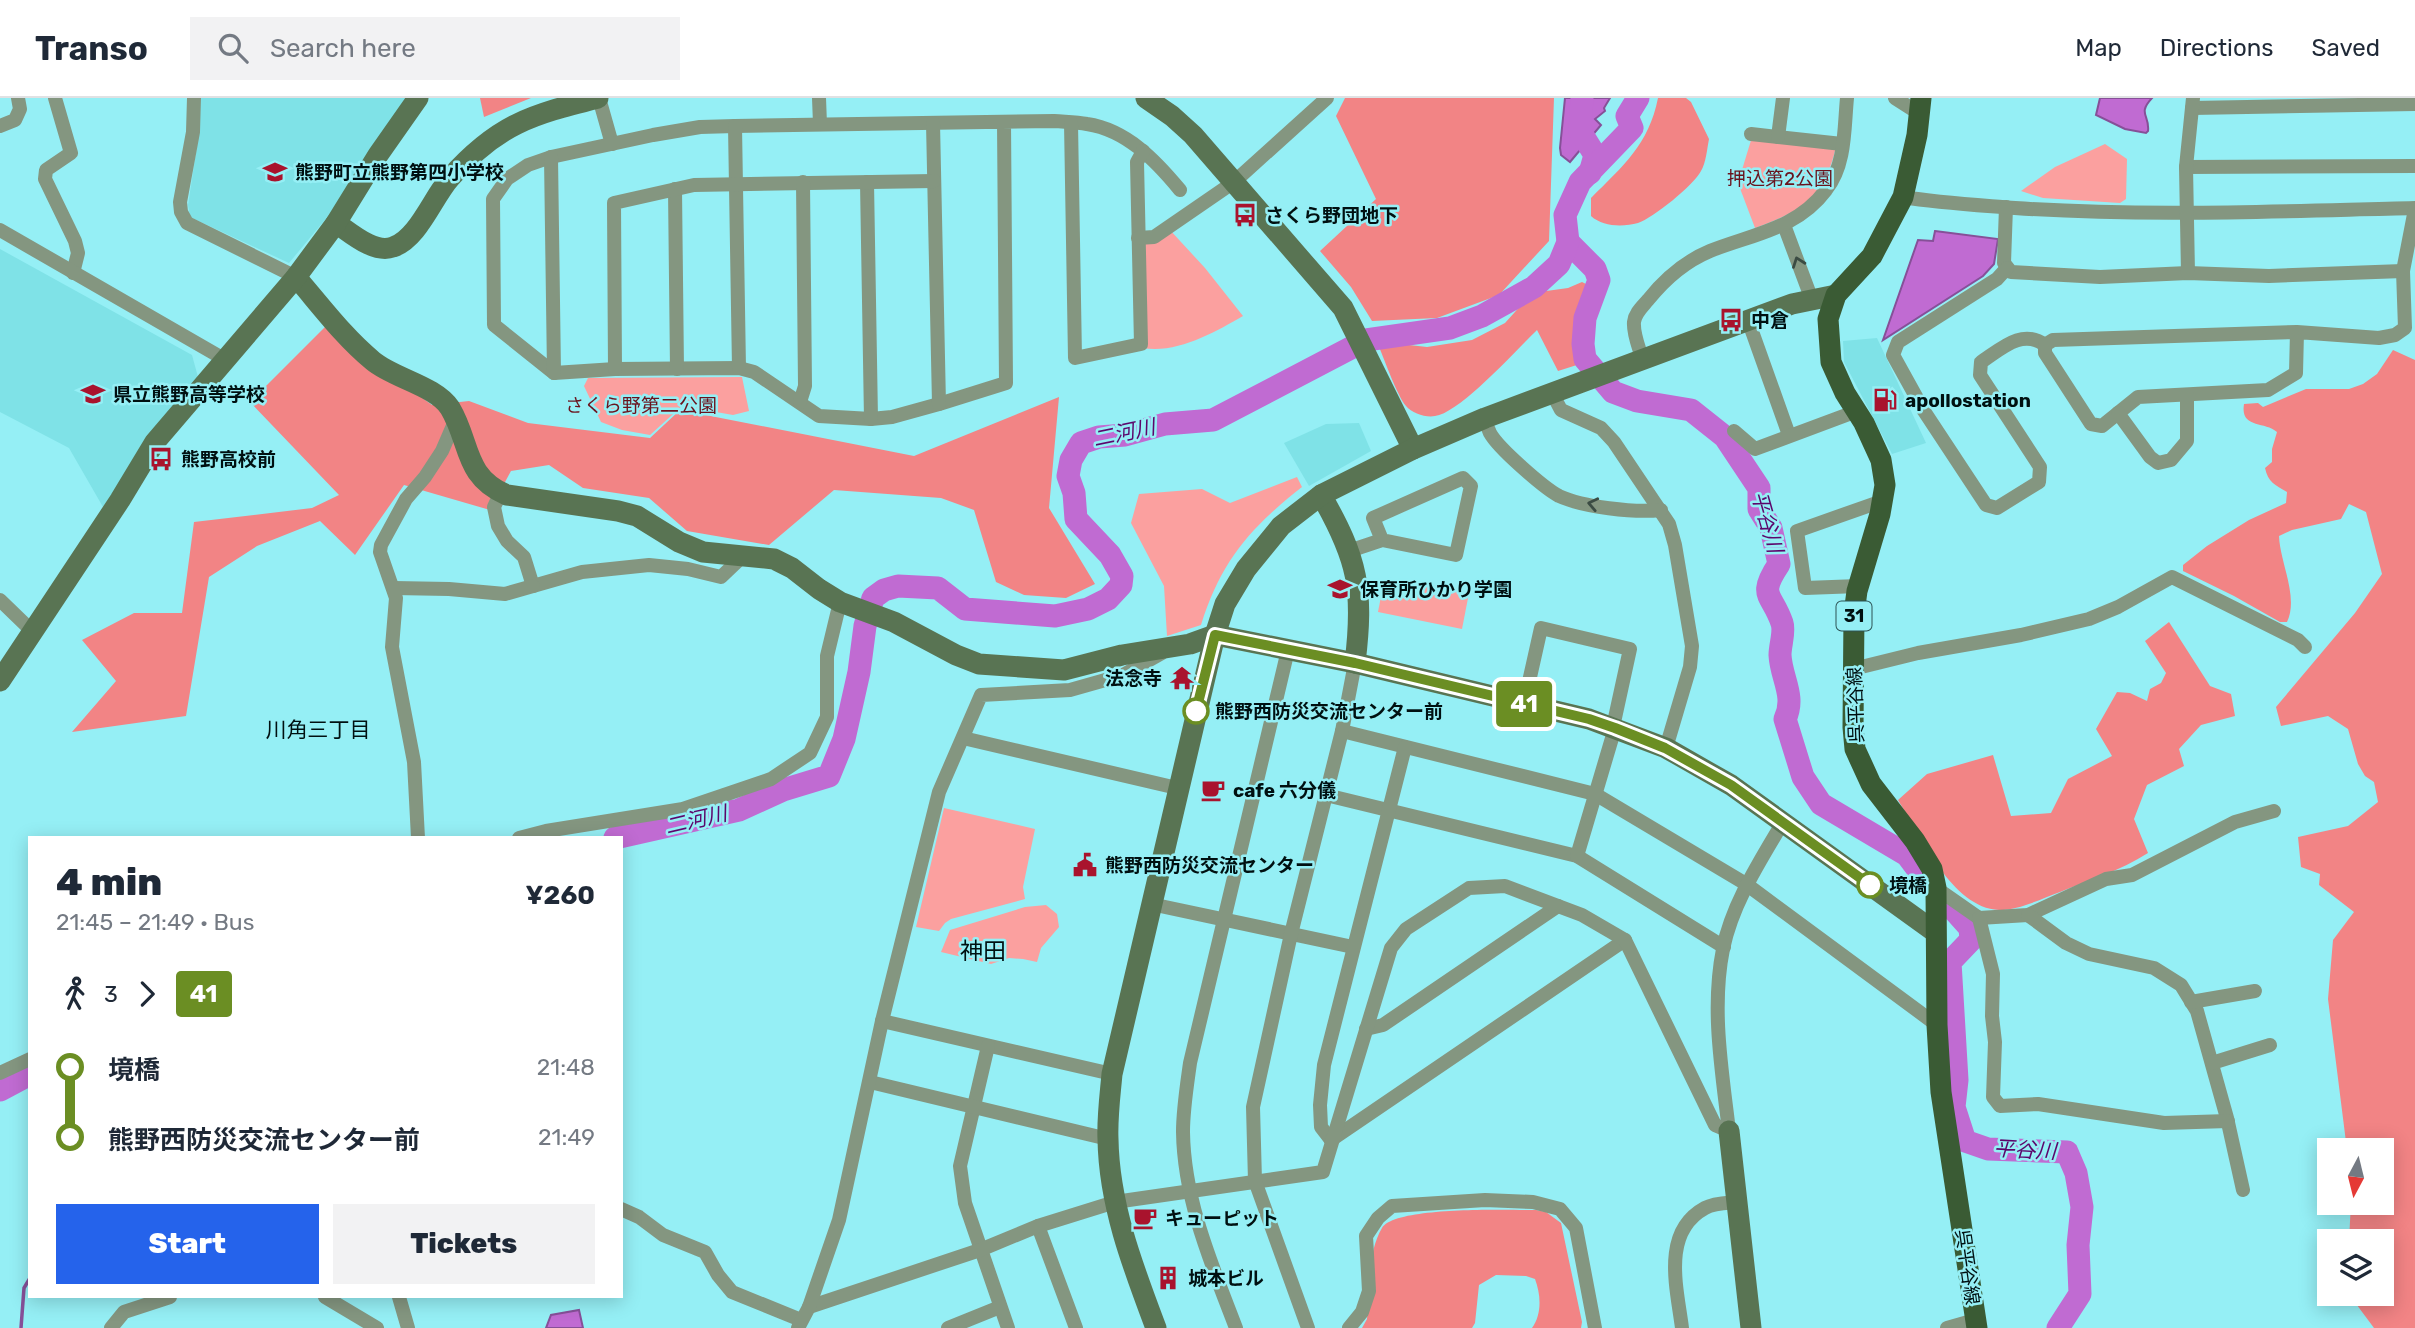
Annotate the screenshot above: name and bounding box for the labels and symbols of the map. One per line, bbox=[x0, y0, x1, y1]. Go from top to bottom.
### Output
school or university icon: 熊野町立熊野第四小学校 bbox=[261, 158, 289, 186]
place label: 熊野町立熊野第四小学校 bbox=[295, 161, 504, 184]
park label: 押込第2公園 bbox=[1727, 167, 1833, 190]
bus stop icon: さくら野団地下 bbox=[1231, 201, 1259, 229]
place label: さくら野団地下 bbox=[1265, 204, 1398, 227]
one-way arrow bbox=[1792, 257, 1806, 269]
bus stop icon: 中倉 bbox=[1717, 306, 1745, 334]
place label: 中倉 bbox=[1751, 309, 1789, 332]
school or university icon: 県立熊野高等学校 bbox=[79, 380, 107, 408]
place label: 県立熊野高等学校 bbox=[113, 383, 265, 406]
fuel station icon: apollostation bbox=[1871, 386, 1899, 414]
place label: apollostation bbox=[1905, 389, 2031, 412]
park label: さくら野第二公園 bbox=[565, 394, 717, 417]
water label: 二河川 bbox=[1090, 413, 1159, 451]
bus stop icon: 熊野高校前 bbox=[147, 445, 175, 473]
place label: 熊野高校前 bbox=[181, 448, 276, 471]
water label: 平谷川 bbox=[1747, 488, 1789, 558]
one-way arrow bbox=[1587, 498, 1599, 513]
school or university icon: 保育所ひかり学園 bbox=[1326, 575, 1354, 603]
place label: 保育所ひかり学園 bbox=[1360, 578, 1512, 601]
road number: 31 bbox=[1836, 602, 1871, 630]
temple icon: 法念寺 bbox=[1168, 664, 1196, 692]
place label: 法念寺 bbox=[1105, 667, 1162, 690]
street label: 呉平谷線 bbox=[1843, 667, 1868, 743]
line badge: 41 bbox=[1492, 681, 1556, 727]
marker: 熊野西防災交流センター前 bbox=[1183, 698, 1209, 724]
place label: 熊野西防災交流センター前 bbox=[1215, 700, 1443, 723]
district label: 川角三丁目 bbox=[266, 717, 371, 742]
cafe icon: cafe 六分儀 bbox=[1199, 776, 1227, 804]
place label: cafe 六分儀 bbox=[1233, 779, 1336, 802]
water label: 二河川 bbox=[662, 800, 731, 839]
public building icon: 熊野西防災交流センター bbox=[1071, 851, 1099, 879]
place label: 熊野西防災交流センター bbox=[1105, 854, 1314, 877]
marker: 境橋 bbox=[1857, 872, 1883, 898]
place label: 境橋 bbox=[1889, 874, 1927, 897]
district label: 神田 bbox=[960, 937, 1006, 965]
water label: 平谷川 bbox=[1993, 1135, 2059, 1164]
north arrow bbox=[2317, 1138, 2394, 1214]
cafe icon: キューピット bbox=[1131, 1204, 1159, 1232]
place label: キューピット bbox=[1165, 1207, 1279, 1230]
street label: 呉平谷線 bbox=[1951, 1228, 1984, 1306]
building icon: 城本ビル bbox=[1154, 1264, 1182, 1292]
place label: 城本ビル bbox=[1188, 1267, 1264, 1290]

